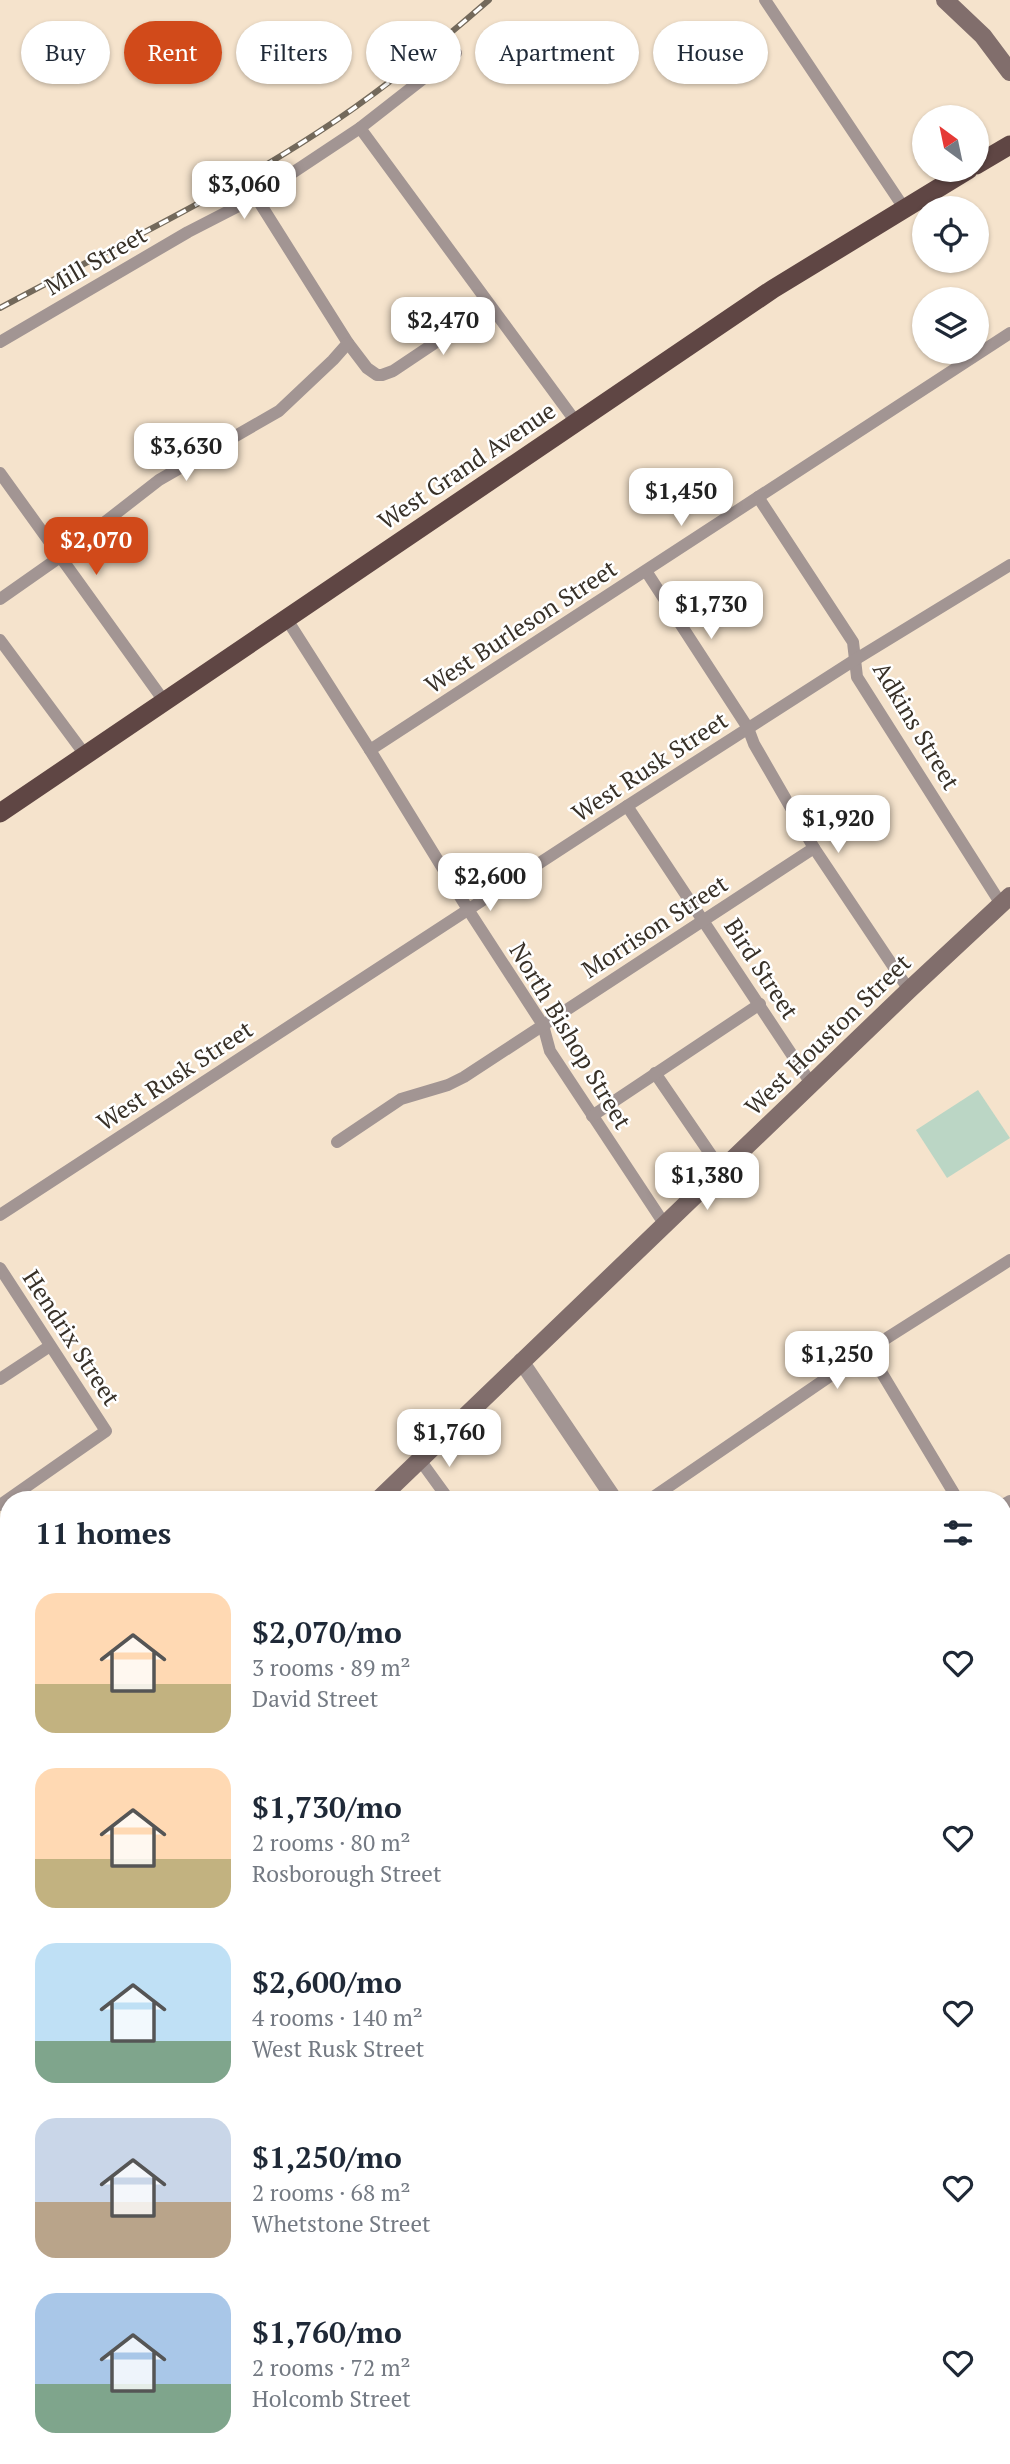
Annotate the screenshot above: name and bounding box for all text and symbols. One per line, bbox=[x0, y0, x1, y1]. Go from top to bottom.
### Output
chip: Buy bbox=[21, 21, 110, 84]
chip: Rent bbox=[124, 21, 222, 84]
chip: Filters bbox=[236, 21, 352, 84]
chip: New bbox=[366, 21, 461, 84]
chip: Apartment bbox=[475, 21, 639, 84]
chip: House bbox=[653, 21, 768, 84]
north arrow bbox=[912, 105, 989, 182]
map controls bbox=[912, 105, 989, 364]
pin: $3,060 bbox=[187, 162, 301, 221]
text: $3,060 bbox=[208, 168, 280, 199]
button: locate bbox=[912, 196, 989, 273]
street label: Mill Street bbox=[39, 218, 152, 302]
button: layers bbox=[912, 287, 989, 364]
pin: $2,470 bbox=[386, 298, 500, 357]
text: $2,470 bbox=[407, 304, 479, 335]
street label: West Grand Avenue bbox=[372, 394, 561, 536]
pin: $3,630 bbox=[129, 424, 243, 483]
text: $3,630 bbox=[150, 430, 222, 461]
pin: $1,450 bbox=[624, 468, 738, 528]
text: $1,450 bbox=[645, 475, 717, 506]
pin: $2,070 bbox=[39, 518, 153, 577]
text: $2,070 bbox=[60, 524, 132, 555]
street label: West Burleson Street bbox=[418, 552, 623, 700]
pin: $1,730 bbox=[654, 582, 768, 641]
text: $1,730 bbox=[675, 588, 747, 619]
street label: Adkins Street bbox=[866, 656, 968, 795]
street label: West Rusk Street bbox=[565, 704, 734, 829]
pin: $1,920 bbox=[781, 796, 895, 855]
text: $1,920 bbox=[802, 802, 874, 833]
pin: $2,600 bbox=[433, 853, 547, 913]
text: $2,600 bbox=[454, 860, 526, 891]
street label: Morrison Street bbox=[575, 867, 733, 985]
street label: Bird Street bbox=[717, 912, 806, 1025]
street label: North Bishop Street bbox=[503, 936, 639, 1135]
street label: West Houston Street bbox=[737, 947, 917, 1122]
street label: West Rusk Street bbox=[90, 1013, 259, 1138]
pin: $1,380 bbox=[650, 1152, 764, 1212]
text: $1,380 bbox=[671, 1159, 743, 1190]
street label: Hendrix Street bbox=[16, 1263, 128, 1412]
pin: $1,250 bbox=[780, 1332, 894, 1391]
text: $1,250 bbox=[801, 1338, 873, 1369]
pin: $1,760 bbox=[392, 1410, 506, 1469]
text: $1,760 bbox=[413, 1416, 485, 1447]
text: 11 homes bbox=[35, 1513, 171, 1553]
icon: filters bbox=[939, 1514, 977, 1552]
text: $2,070/mo bbox=[252, 1612, 402, 1652]
icon: home bbox=[91, 1621, 175, 1705]
icon: heart bbox=[939, 1644, 977, 1682]
text: 3 rooms · 89 m² bbox=[252, 1652, 411, 1683]
text: David Street bbox=[252, 1683, 378, 1714]
text: $1,730/mo bbox=[252, 1787, 402, 1827]
icon: home bbox=[91, 1796, 175, 1880]
icon: heart bbox=[939, 1819, 977, 1857]
text: 2 rooms · 80 m² bbox=[252, 1827, 411, 1858]
text: Rosborough Street bbox=[252, 1858, 441, 1889]
text: $2,600/mo bbox=[252, 1962, 402, 2002]
icon: home bbox=[91, 1971, 175, 2055]
icon: heart bbox=[939, 1994, 977, 2032]
text: 4 rooms · 140 m² bbox=[252, 2002, 423, 2033]
text: West Rusk Street bbox=[252, 2033, 424, 2064]
text: $1,250/mo bbox=[252, 2137, 402, 2177]
icon: home bbox=[91, 2146, 175, 2230]
icon: heart bbox=[939, 2169, 977, 2207]
text: 2 rooms · 68 m² bbox=[252, 2177, 411, 2208]
text: Whetstone Street bbox=[252, 2208, 430, 2239]
text: $1,760/mo bbox=[252, 2312, 402, 2352]
icon: home bbox=[91, 2321, 175, 2405]
icon: heart bbox=[939, 2344, 977, 2382]
text: 2 rooms · 72 m² bbox=[252, 2352, 411, 2383]
text: Holcomb Street bbox=[252, 2383, 411, 2414]

